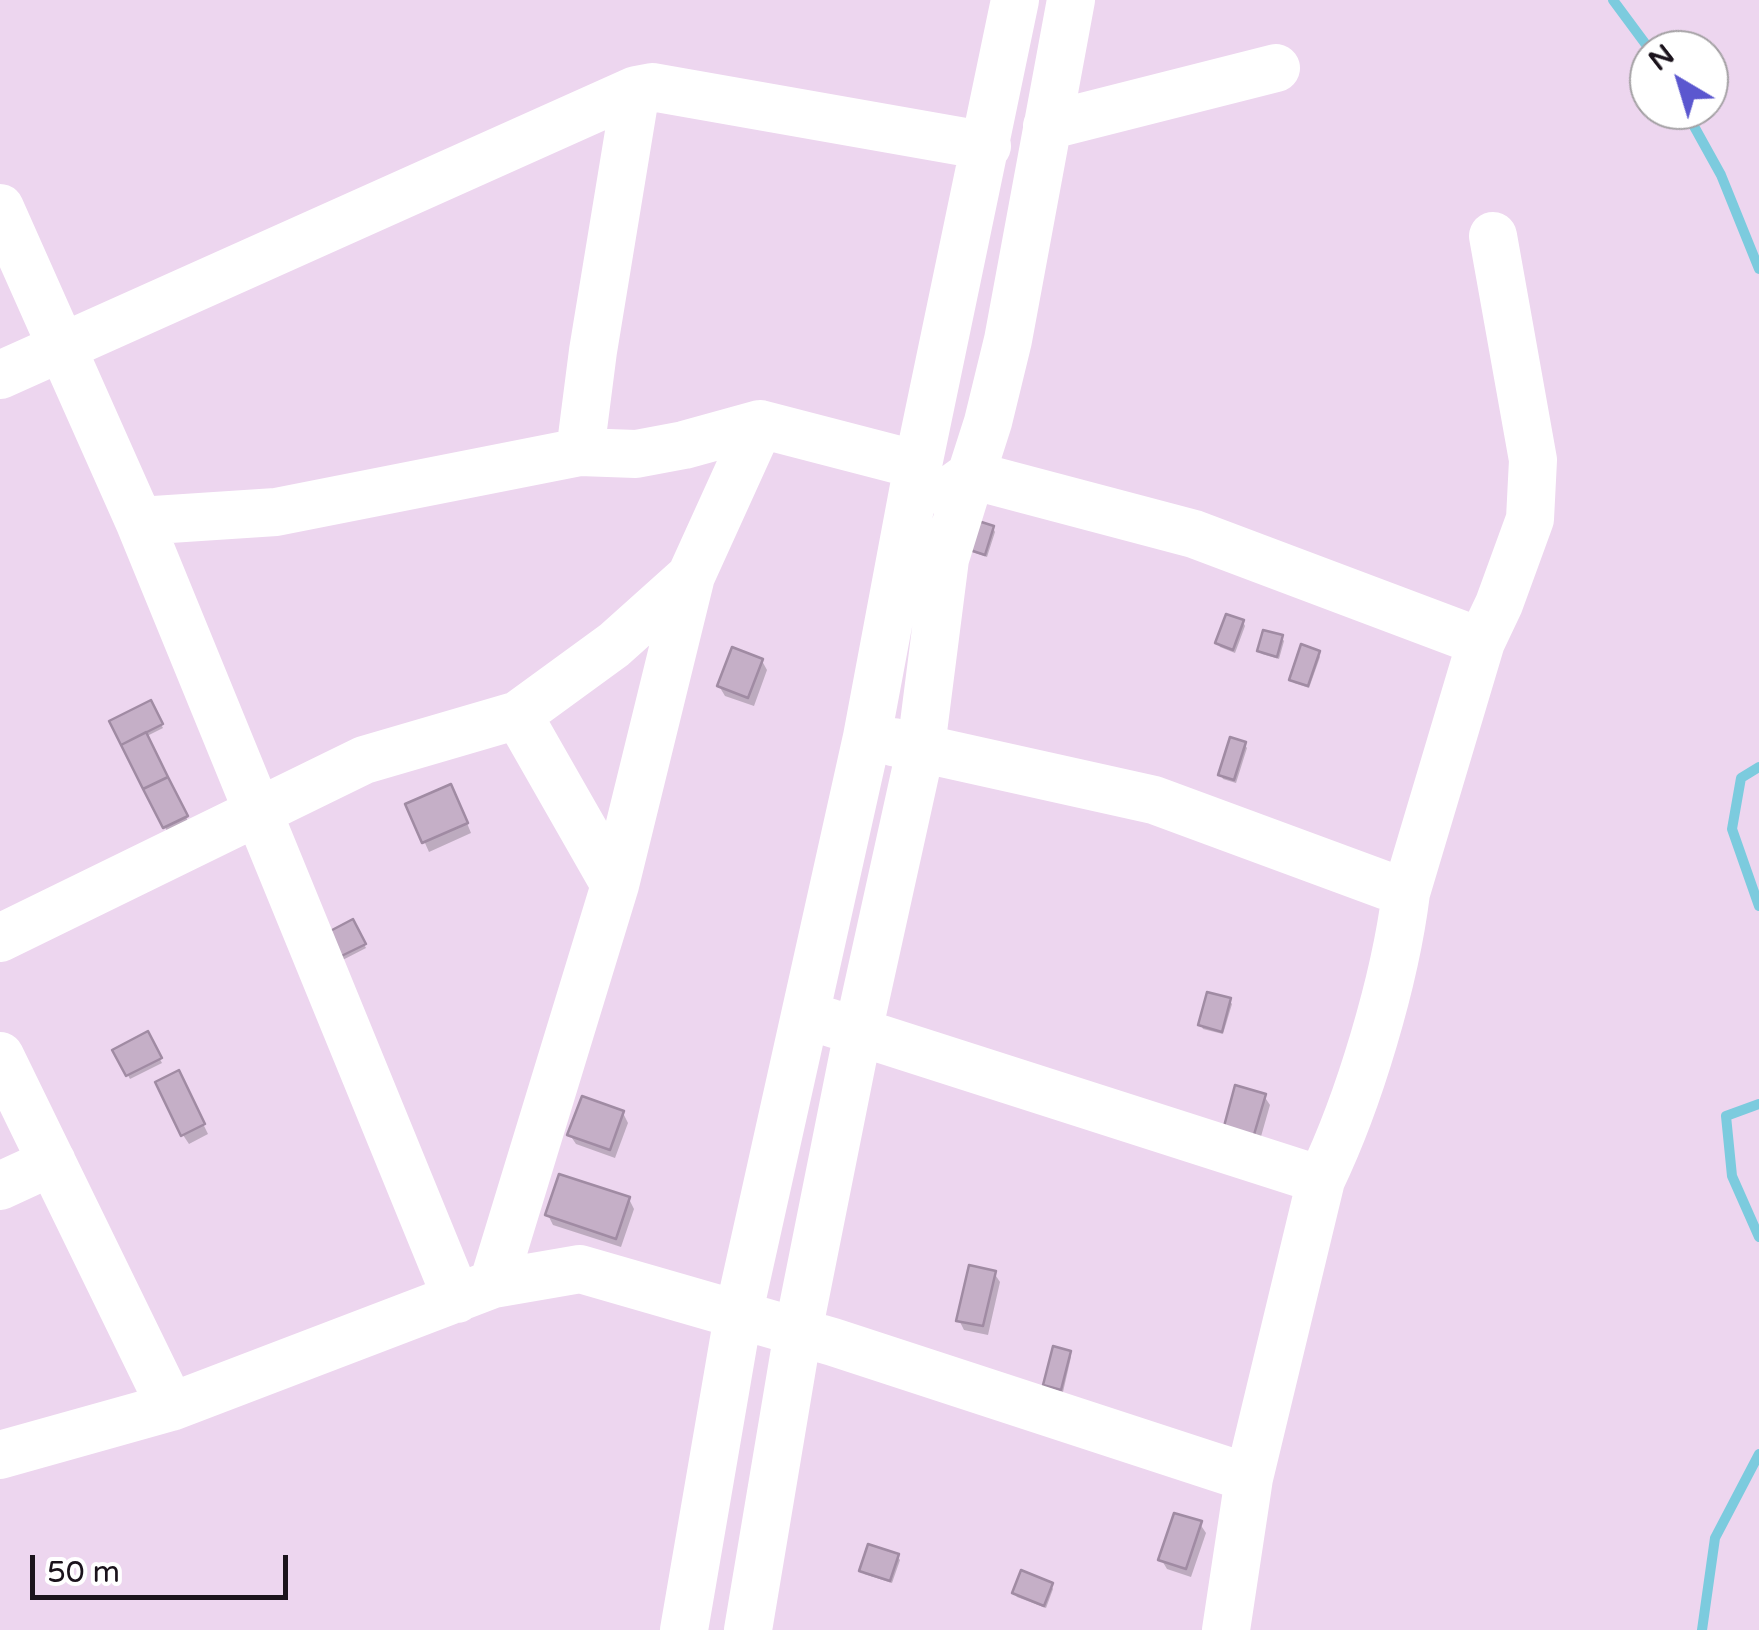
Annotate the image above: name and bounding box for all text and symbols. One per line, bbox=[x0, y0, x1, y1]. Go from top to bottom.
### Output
north arrow bbox=[1629, 30, 1729, 130]
text: N bbox=[1642, 38, 1681, 78]
scale bar bbox=[35, 1535, 292, 1597]
text: 50 m bbox=[47, 1554, 120, 1591]

